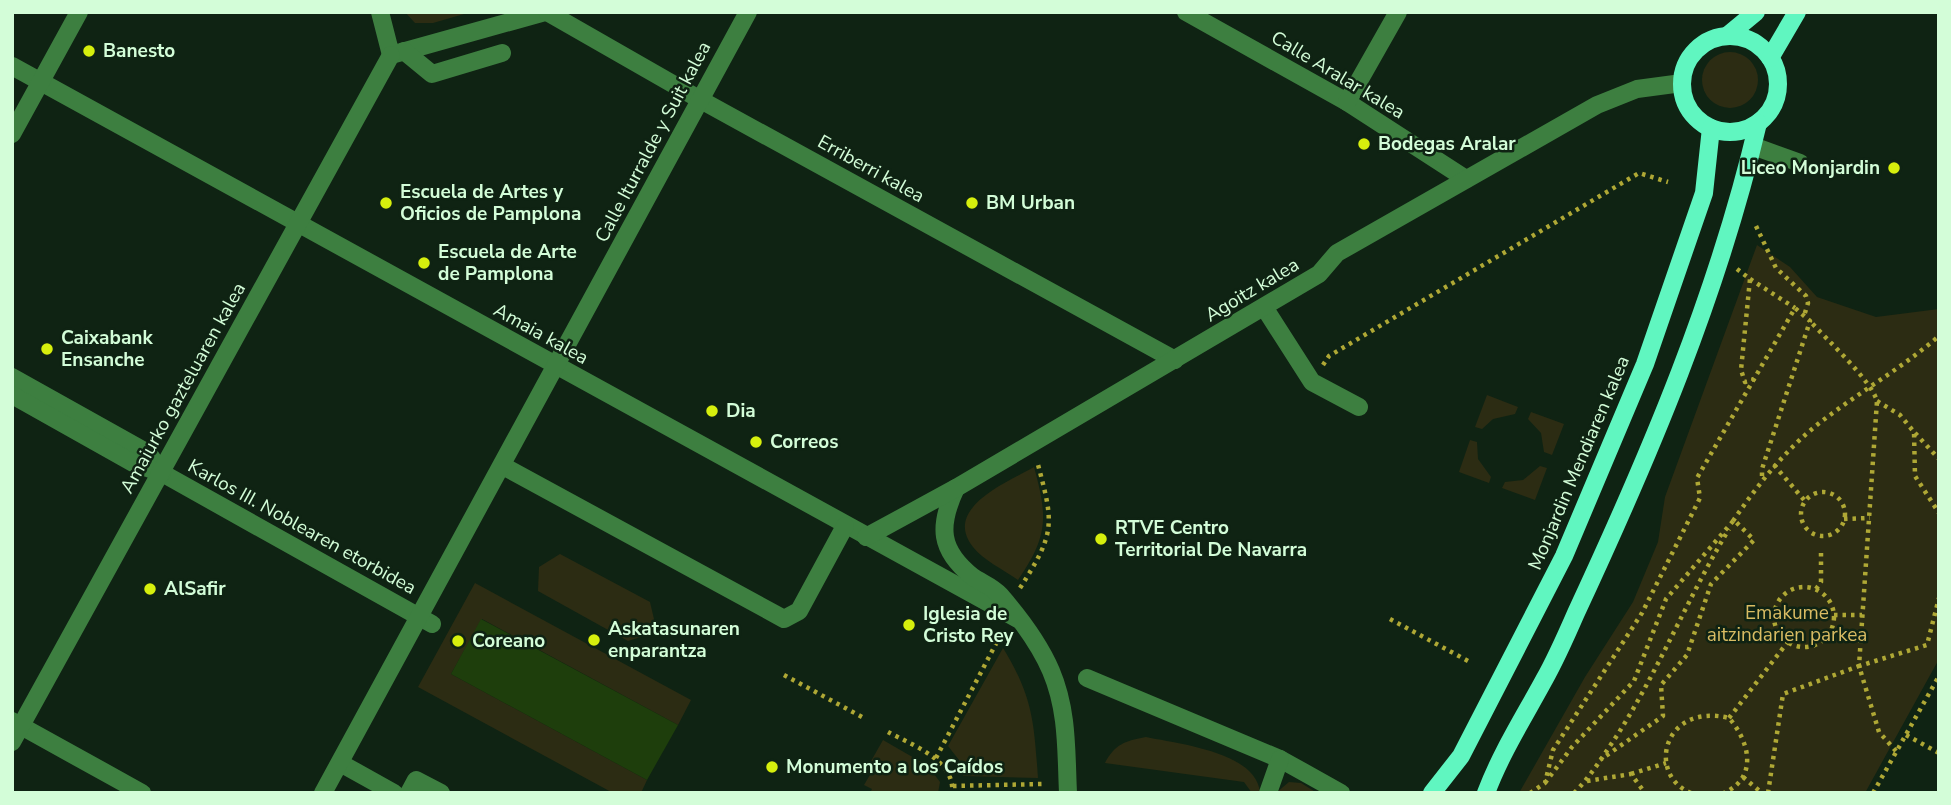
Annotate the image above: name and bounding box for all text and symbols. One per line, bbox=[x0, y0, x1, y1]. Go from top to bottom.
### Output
street label: Calle Aralar kalea bbox=[1266, 25, 1410, 125]
street label: Calle Iturralde y Suit kalea bbox=[589, 37, 717, 247]
place label: Banesto bbox=[103, 38, 175, 64]
marker: Banesto bbox=[81, 43, 97, 59]
street label: Erriberri kalea bbox=[813, 129, 929, 209]
place label: Bodegas Aralar bbox=[1378, 131, 1516, 157]
marker: Bodegas Aralar bbox=[1356, 136, 1372, 152]
place label: Liceo Monjardin bbox=[1741, 155, 1880, 181]
marker: Liceo Monjardin bbox=[1886, 160, 1902, 176]
place label: Escuela de Artes y Oficios de Pamplona bbox=[400, 179, 581, 227]
place label: BM Urban bbox=[986, 190, 1075, 216]
marker: Escuela de Artes y Oficios de Pamplona bbox=[378, 195, 394, 211]
marker: BM Urban bbox=[964, 195, 980, 211]
place label: Escuela de Arte de Pamplona bbox=[438, 239, 577, 287]
street label: Agoitz kalea bbox=[1200, 252, 1304, 328]
marker: Escuela de Arte de Pamplona bbox=[416, 255, 432, 271]
street label: Amaiurko gazteluaren kalea bbox=[114, 278, 252, 498]
street label: Amaia kalea bbox=[489, 297, 593, 371]
place label: Caixabank Ensanche bbox=[61, 325, 153, 373]
marker: Caixabank Ensanche bbox=[39, 341, 55, 357]
street label: Monjardin Mendiaren kalea bbox=[1522, 352, 1636, 574]
place label: Dia bbox=[726, 398, 756, 424]
marker: Dia bbox=[704, 403, 720, 419]
place label: Correos bbox=[770, 429, 838, 455]
marker: Correos bbox=[748, 434, 764, 450]
street label: Karlos III. Noblearen etorbidea bbox=[183, 453, 421, 601]
place label: RTVE Centro Territorial De Navarra bbox=[1115, 515, 1307, 563]
marker: RTVE Centro Territorial De Navarra bbox=[1093, 531, 1109, 547]
place label: AlSafir bbox=[164, 576, 226, 602]
marker: AlSafir bbox=[142, 581, 158, 597]
park label: Emakume aitzindarien parkea bbox=[1707, 600, 1867, 648]
place label: Iglesia de Cristo Rey bbox=[923, 601, 1015, 649]
place label: Askatasunaren enparantza bbox=[608, 616, 740, 664]
marker: Iglesia de Cristo Rey bbox=[901, 617, 917, 633]
place label: Coreano bbox=[472, 628, 545, 654]
marker: Askatasunaren enparantza bbox=[586, 632, 602, 648]
marker: Coreano bbox=[450, 633, 466, 649]
place label: Monumento a los Caídos bbox=[786, 754, 1003, 780]
marker: Monumento a los Caídos bbox=[764, 759, 780, 775]

